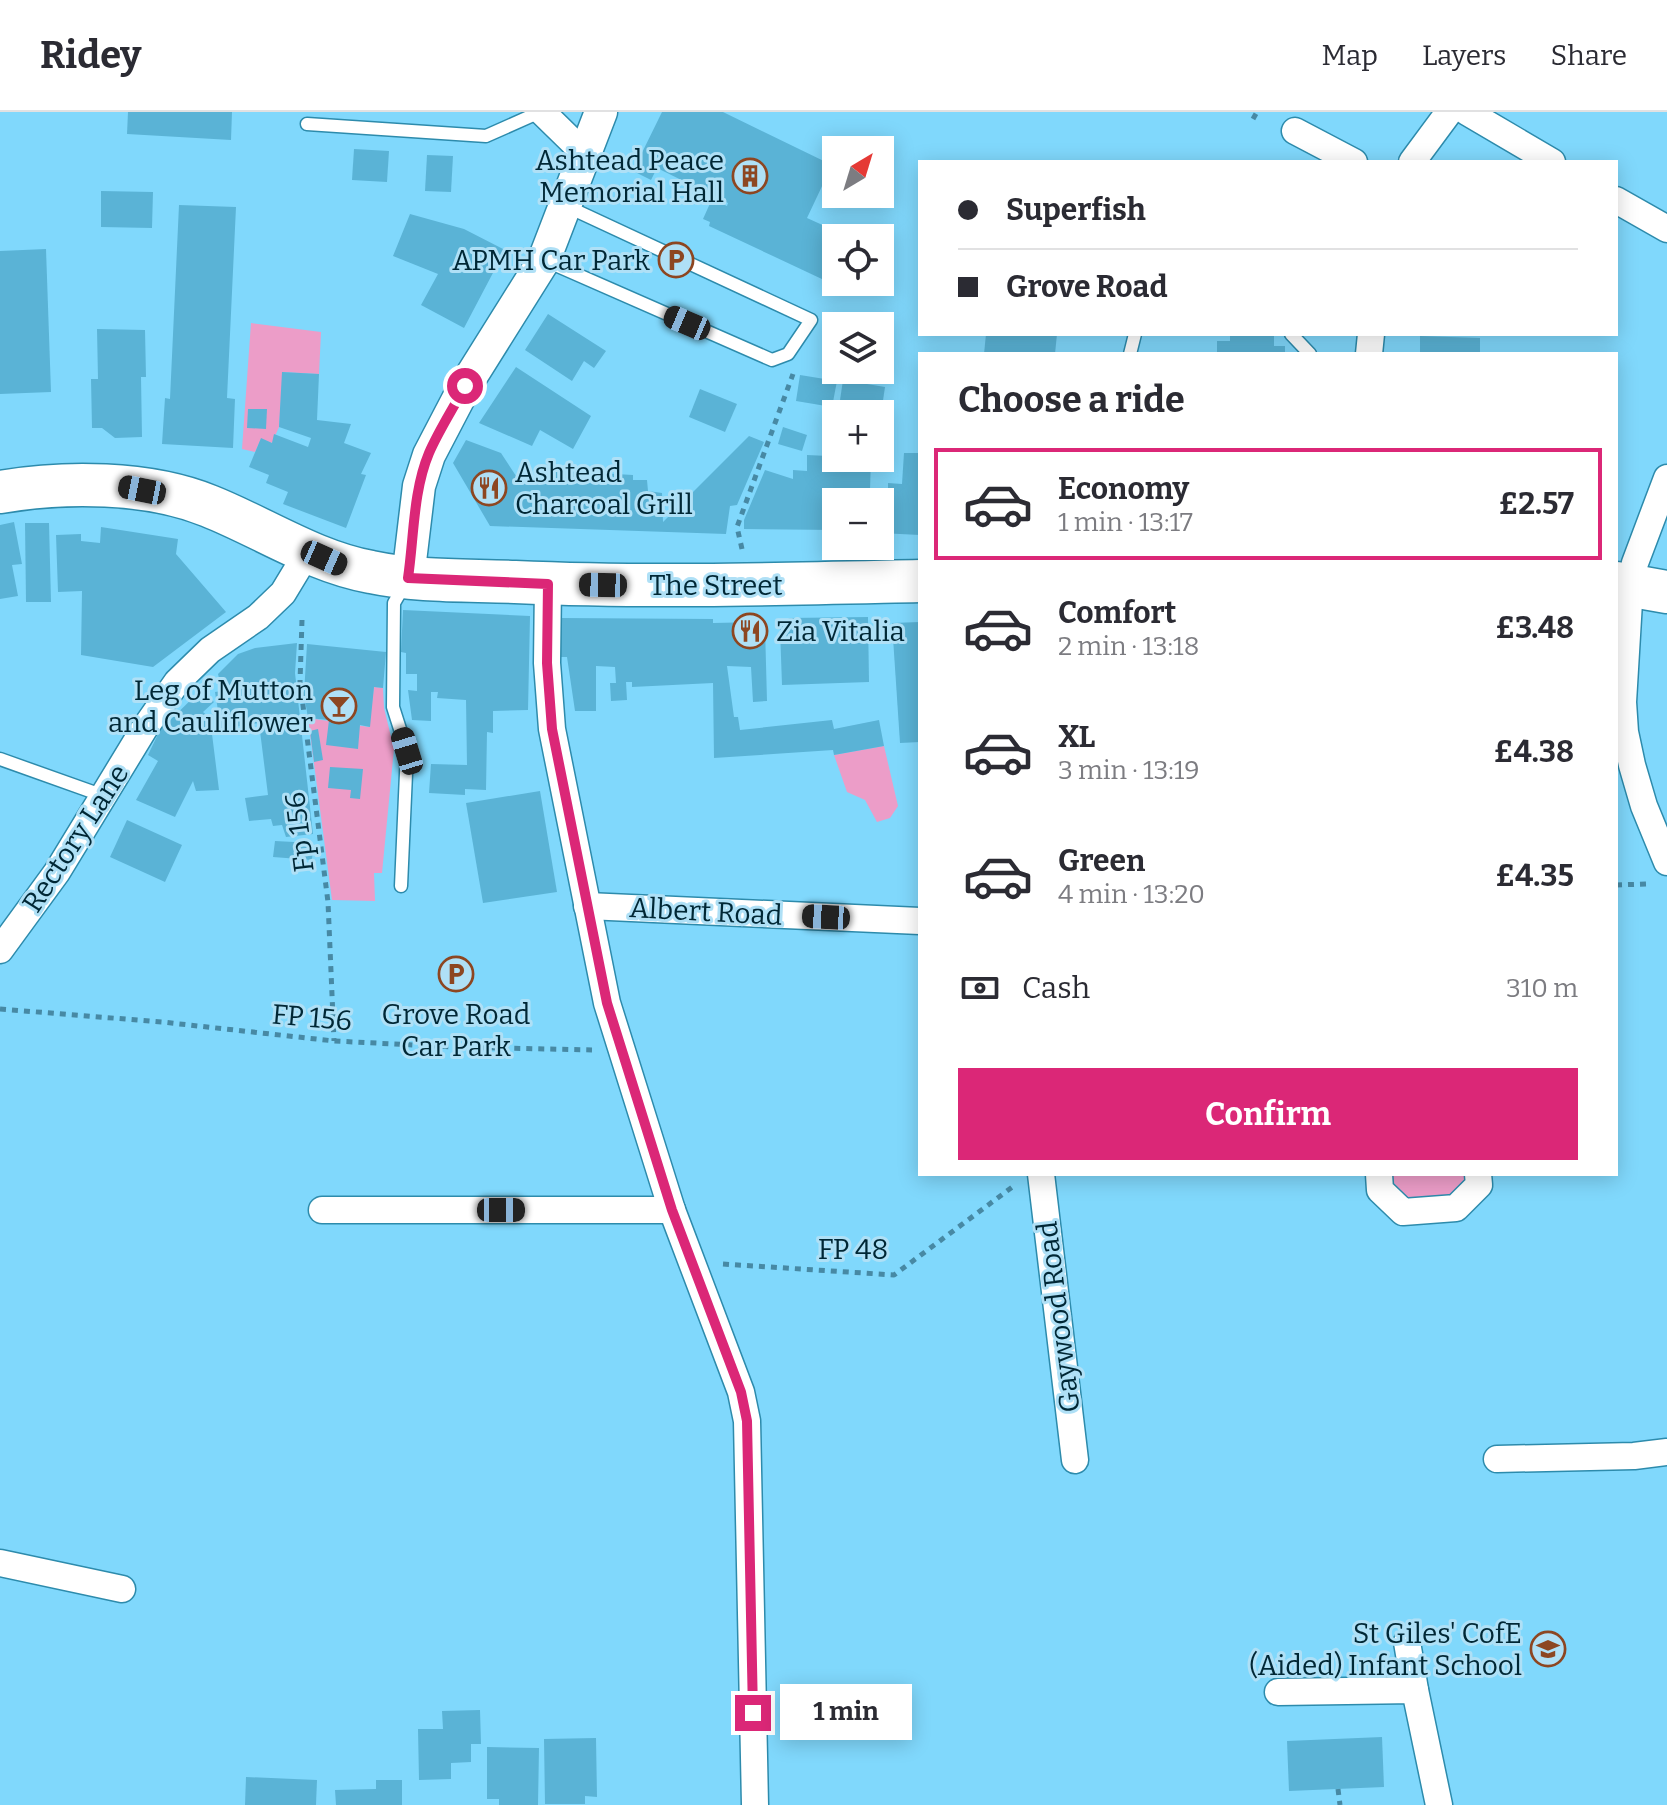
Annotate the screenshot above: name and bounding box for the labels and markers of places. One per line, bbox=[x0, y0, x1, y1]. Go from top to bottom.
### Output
place label: Ashtead Peace Memorial Hall bbox=[535, 144, 724, 209]
building icon: Ashtead Peace Memorial Hall bbox=[731, 157, 769, 195]
parking icon: APMH Car Park bbox=[657, 241, 695, 279]
place label: APMH Car Park bbox=[452, 244, 650, 277]
place label: Ashtead Charcoal Grill bbox=[515, 456, 693, 521]
restaurant icon: Ashtead Charcoal Grill bbox=[470, 469, 508, 507]
restaurant icon: Zia Vitalia bbox=[731, 612, 769, 650]
place label: Zia Vitalia bbox=[776, 615, 905, 648]
place label: Leg of Mutton and Cauliflower bbox=[108, 674, 313, 739]
bar icon: Leg of Mutton and Cauliflower bbox=[320, 687, 358, 725]
parking icon: Grove Road Car Park bbox=[437, 955, 475, 993]
place label: Grove Road Car Park bbox=[382, 998, 530, 1063]
place label: St Giles' CofE (Aided) Infant School bbox=[1249, 1617, 1522, 1682]
school or university icon: St Giles' CofE (Aided) Infant School bbox=[1529, 1630, 1567, 1668]

